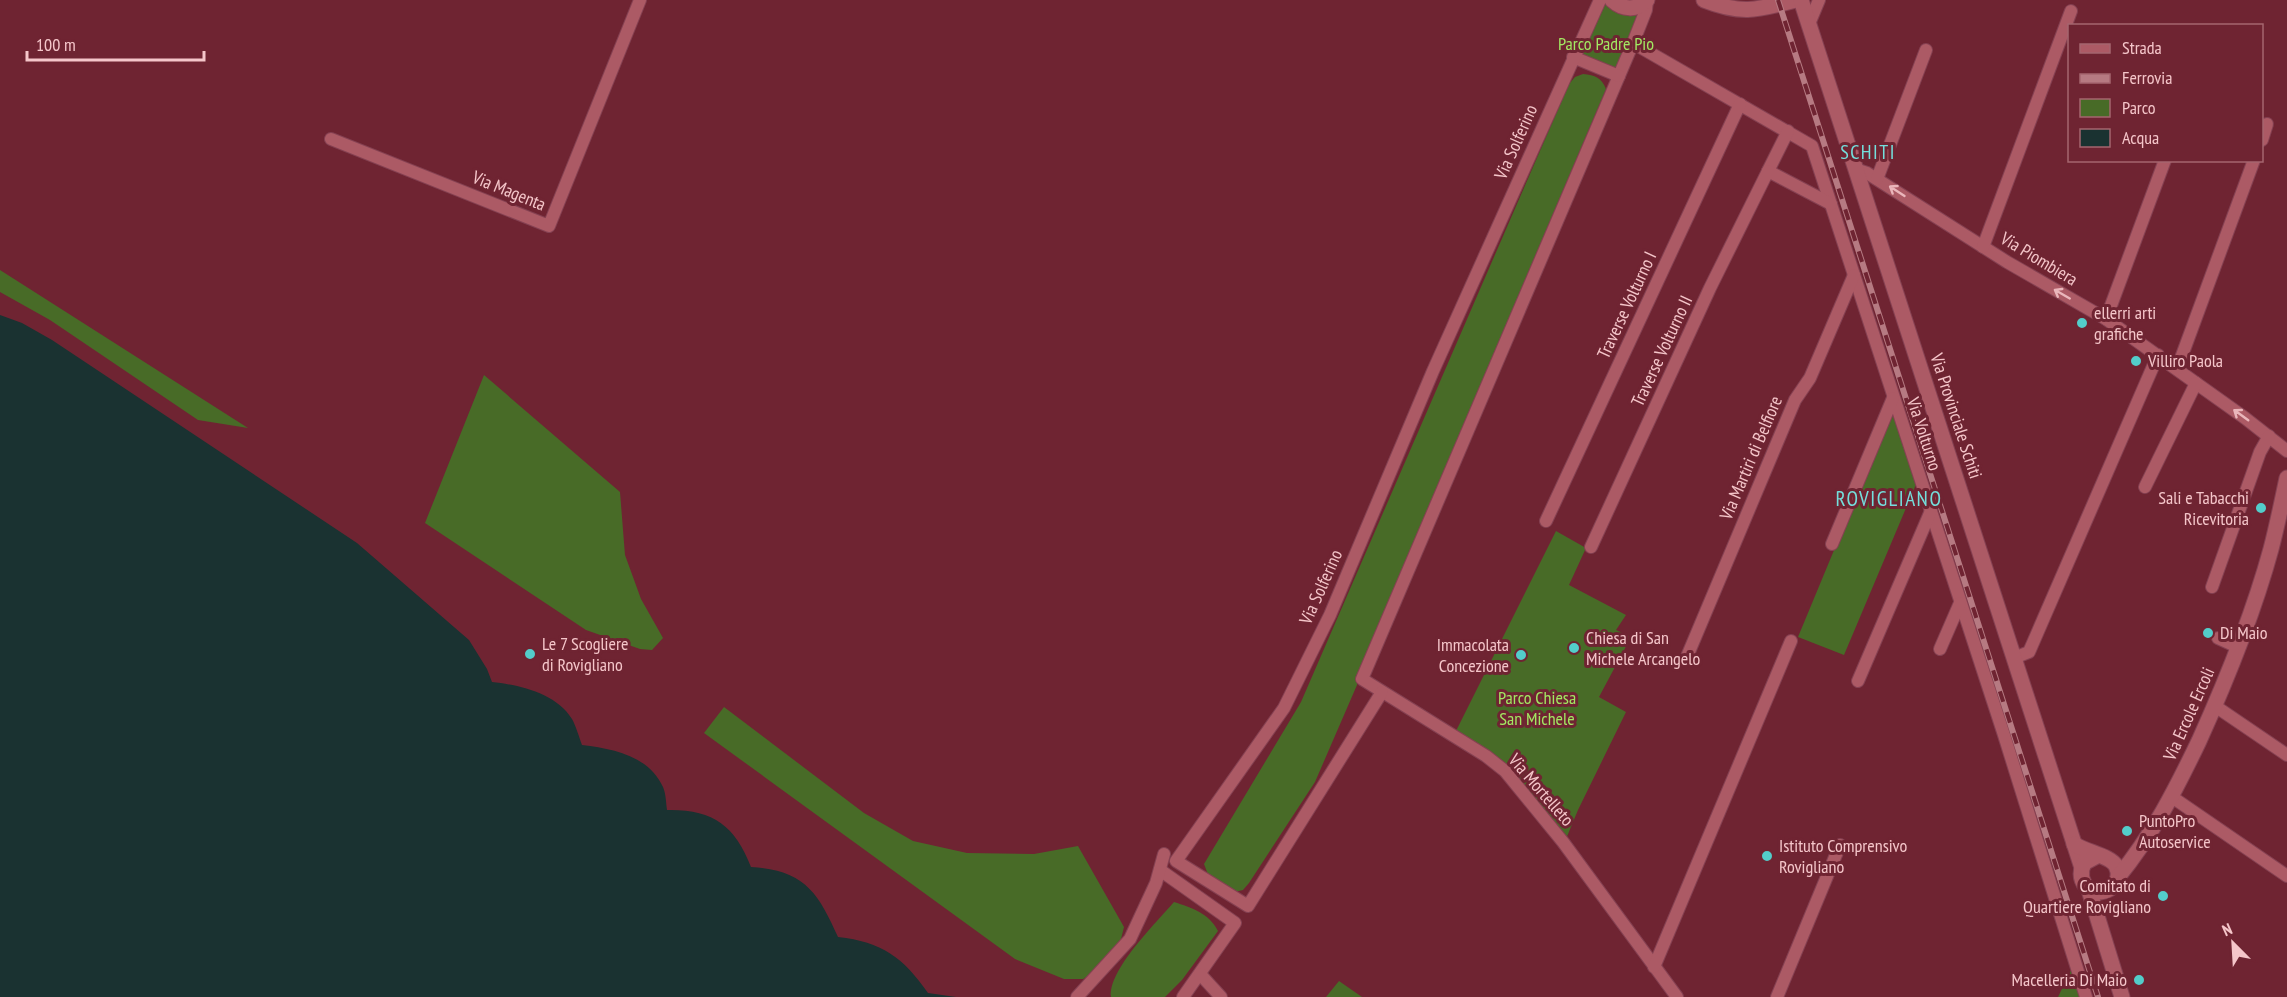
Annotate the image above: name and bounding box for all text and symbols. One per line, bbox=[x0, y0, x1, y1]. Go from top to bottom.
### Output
scale bar bbox=[27, 24, 204, 62]
legend bbox=[2068, 24, 2263, 162]
park label: Parco Padre Pio bbox=[1558, 32, 1654, 55]
text: 100 m bbox=[36, 33, 76, 56]
text: Strada bbox=[2122, 36, 2162, 59]
text: Ferrovia bbox=[2122, 66, 2172, 89]
text: Parco bbox=[2122, 96, 2156, 119]
street label: Via Solferino bbox=[1488, 101, 1542, 184]
text: Acqua bbox=[2122, 126, 2159, 149]
district label: SCHITI bbox=[1840, 139, 1896, 165]
street label: Via Magenta bbox=[468, 165, 549, 216]
one-way arrow bbox=[1888, 185, 1905, 198]
street label: Via Piombiera bbox=[1996, 226, 2082, 291]
street label: Traverse Volturno I bbox=[1592, 247, 1661, 362]
one-way arrow bbox=[2054, 288, 2071, 300]
street label: Traverse Volturno II bbox=[1626, 292, 1697, 410]
place label: ellerri arti grafiche bbox=[2094, 301, 2156, 345]
marker: ellerri arti grafiche bbox=[2075, 316, 2089, 330]
place label: Villiro Paola bbox=[2147, 349, 2223, 372]
street label: Via Provinciale Schiti bbox=[1925, 350, 1987, 481]
marker: Villiro Paola bbox=[2129, 354, 2143, 368]
street label: Via Martiri di Belfiore bbox=[1714, 392, 1787, 524]
street label: Via Volturno bbox=[1902, 393, 1947, 474]
one-way arrow bbox=[2234, 409, 2250, 421]
district label: ROVIGLIANO bbox=[1836, 485, 1942, 512]
place label: Sali e Tabacchi Ricevitoria bbox=[2158, 486, 2249, 530]
marker: Sali e Tabacchi Ricevitoria bbox=[2254, 501, 2268, 515]
street label: Via Solferino bbox=[1293, 546, 1347, 629]
place label: Di Maio bbox=[2220, 621, 2268, 644]
place label: Chiesa di San Michele Arcangelo bbox=[1586, 626, 1700, 670]
marker: Di Maio bbox=[2201, 626, 2215, 640]
place label: Le 7 Scogliere di Rovigliano bbox=[542, 632, 628, 676]
place label: Immacolata Concezione bbox=[1437, 633, 1509, 677]
marker: Chiesa di San Michele Arcangelo bbox=[1567, 641, 1581, 655]
marker: Le 7 Scogliere di Rovigliano bbox=[523, 647, 537, 661]
marker: Immacolata Concezione bbox=[1514, 648, 1528, 662]
street label: Via Ercole Ercoli bbox=[2157, 663, 2219, 765]
park label: Parco Chiesa San Michele bbox=[1498, 686, 1576, 730]
street label: Via Mortelleto bbox=[1503, 748, 1579, 831]
place label: PuntoPro Autoservice bbox=[2139, 809, 2211, 853]
marker: PuntoPro Autoservice bbox=[2120, 824, 2134, 838]
place label: Istituto Comprensivo Rovigliano bbox=[1779, 834, 1908, 878]
marker: Istituto Comprensivo Rovigliano bbox=[1760, 849, 1774, 863]
place label: Comitato di Quartiere Rovigliano bbox=[2023, 874, 2151, 918]
marker: Comitato di Quartiere Rovigliano bbox=[2156, 889, 2170, 903]
north arrow bbox=[2203, 913, 2263, 973]
text: N bbox=[2219, 918, 2235, 940]
place label: Macelleria Di Maio bbox=[2012, 968, 2127, 991]
marker: Macelleria Di Maio bbox=[2132, 973, 2146, 987]

